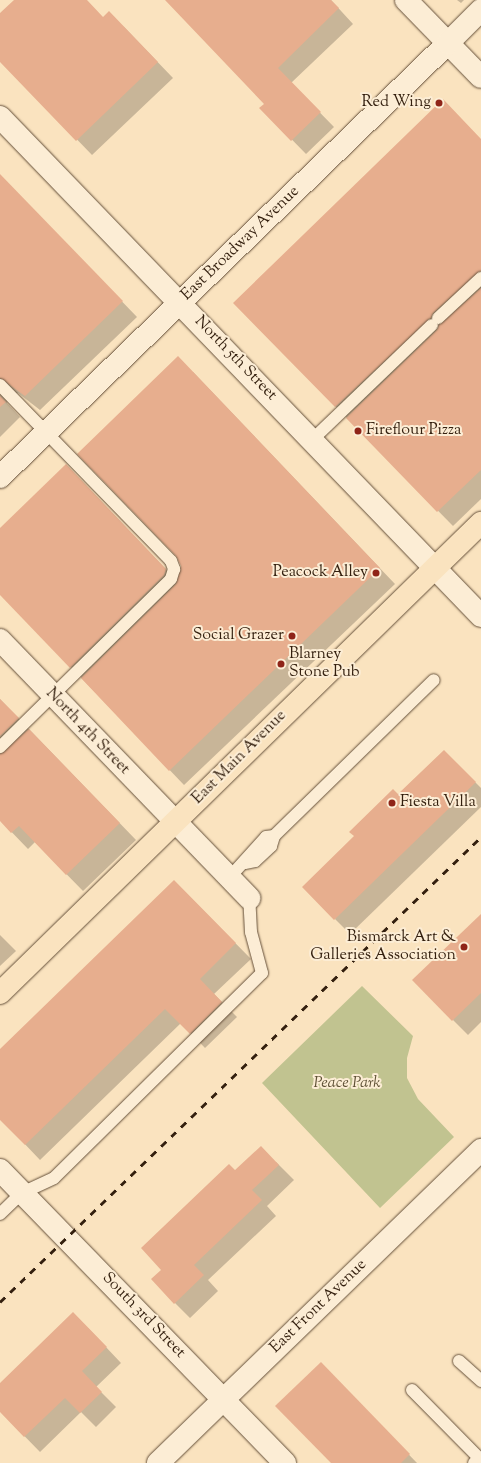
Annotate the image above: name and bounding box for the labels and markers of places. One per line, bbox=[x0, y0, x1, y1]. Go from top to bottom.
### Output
place label: Red Wing bbox=[362, 93, 431, 113]
marker: Red Wing bbox=[434, 98, 444, 108]
place label: Fireflour Pizza bbox=[366, 421, 461, 441]
marker: Fireflour Pizza bbox=[353, 426, 363, 436]
place label: Peacock Alley bbox=[273, 563, 368, 583]
marker: Peacock Alley bbox=[371, 568, 381, 578]
place label: Social Grazer bbox=[193, 626, 284, 646]
marker: Social Grazer bbox=[287, 631, 297, 641]
place label: Blarney Stone Pub bbox=[289, 645, 360, 683]
marker: Blarney Stone Pub bbox=[276, 659, 286, 669]
place label: Fiesta Villa bbox=[400, 793, 476, 813]
marker: Fiesta Villa bbox=[387, 798, 397, 808]
place label: Bismarck Art & Galleries Association bbox=[310, 928, 456, 966]
marker: Bismarck Art & Galleries Association bbox=[459, 942, 469, 952]

